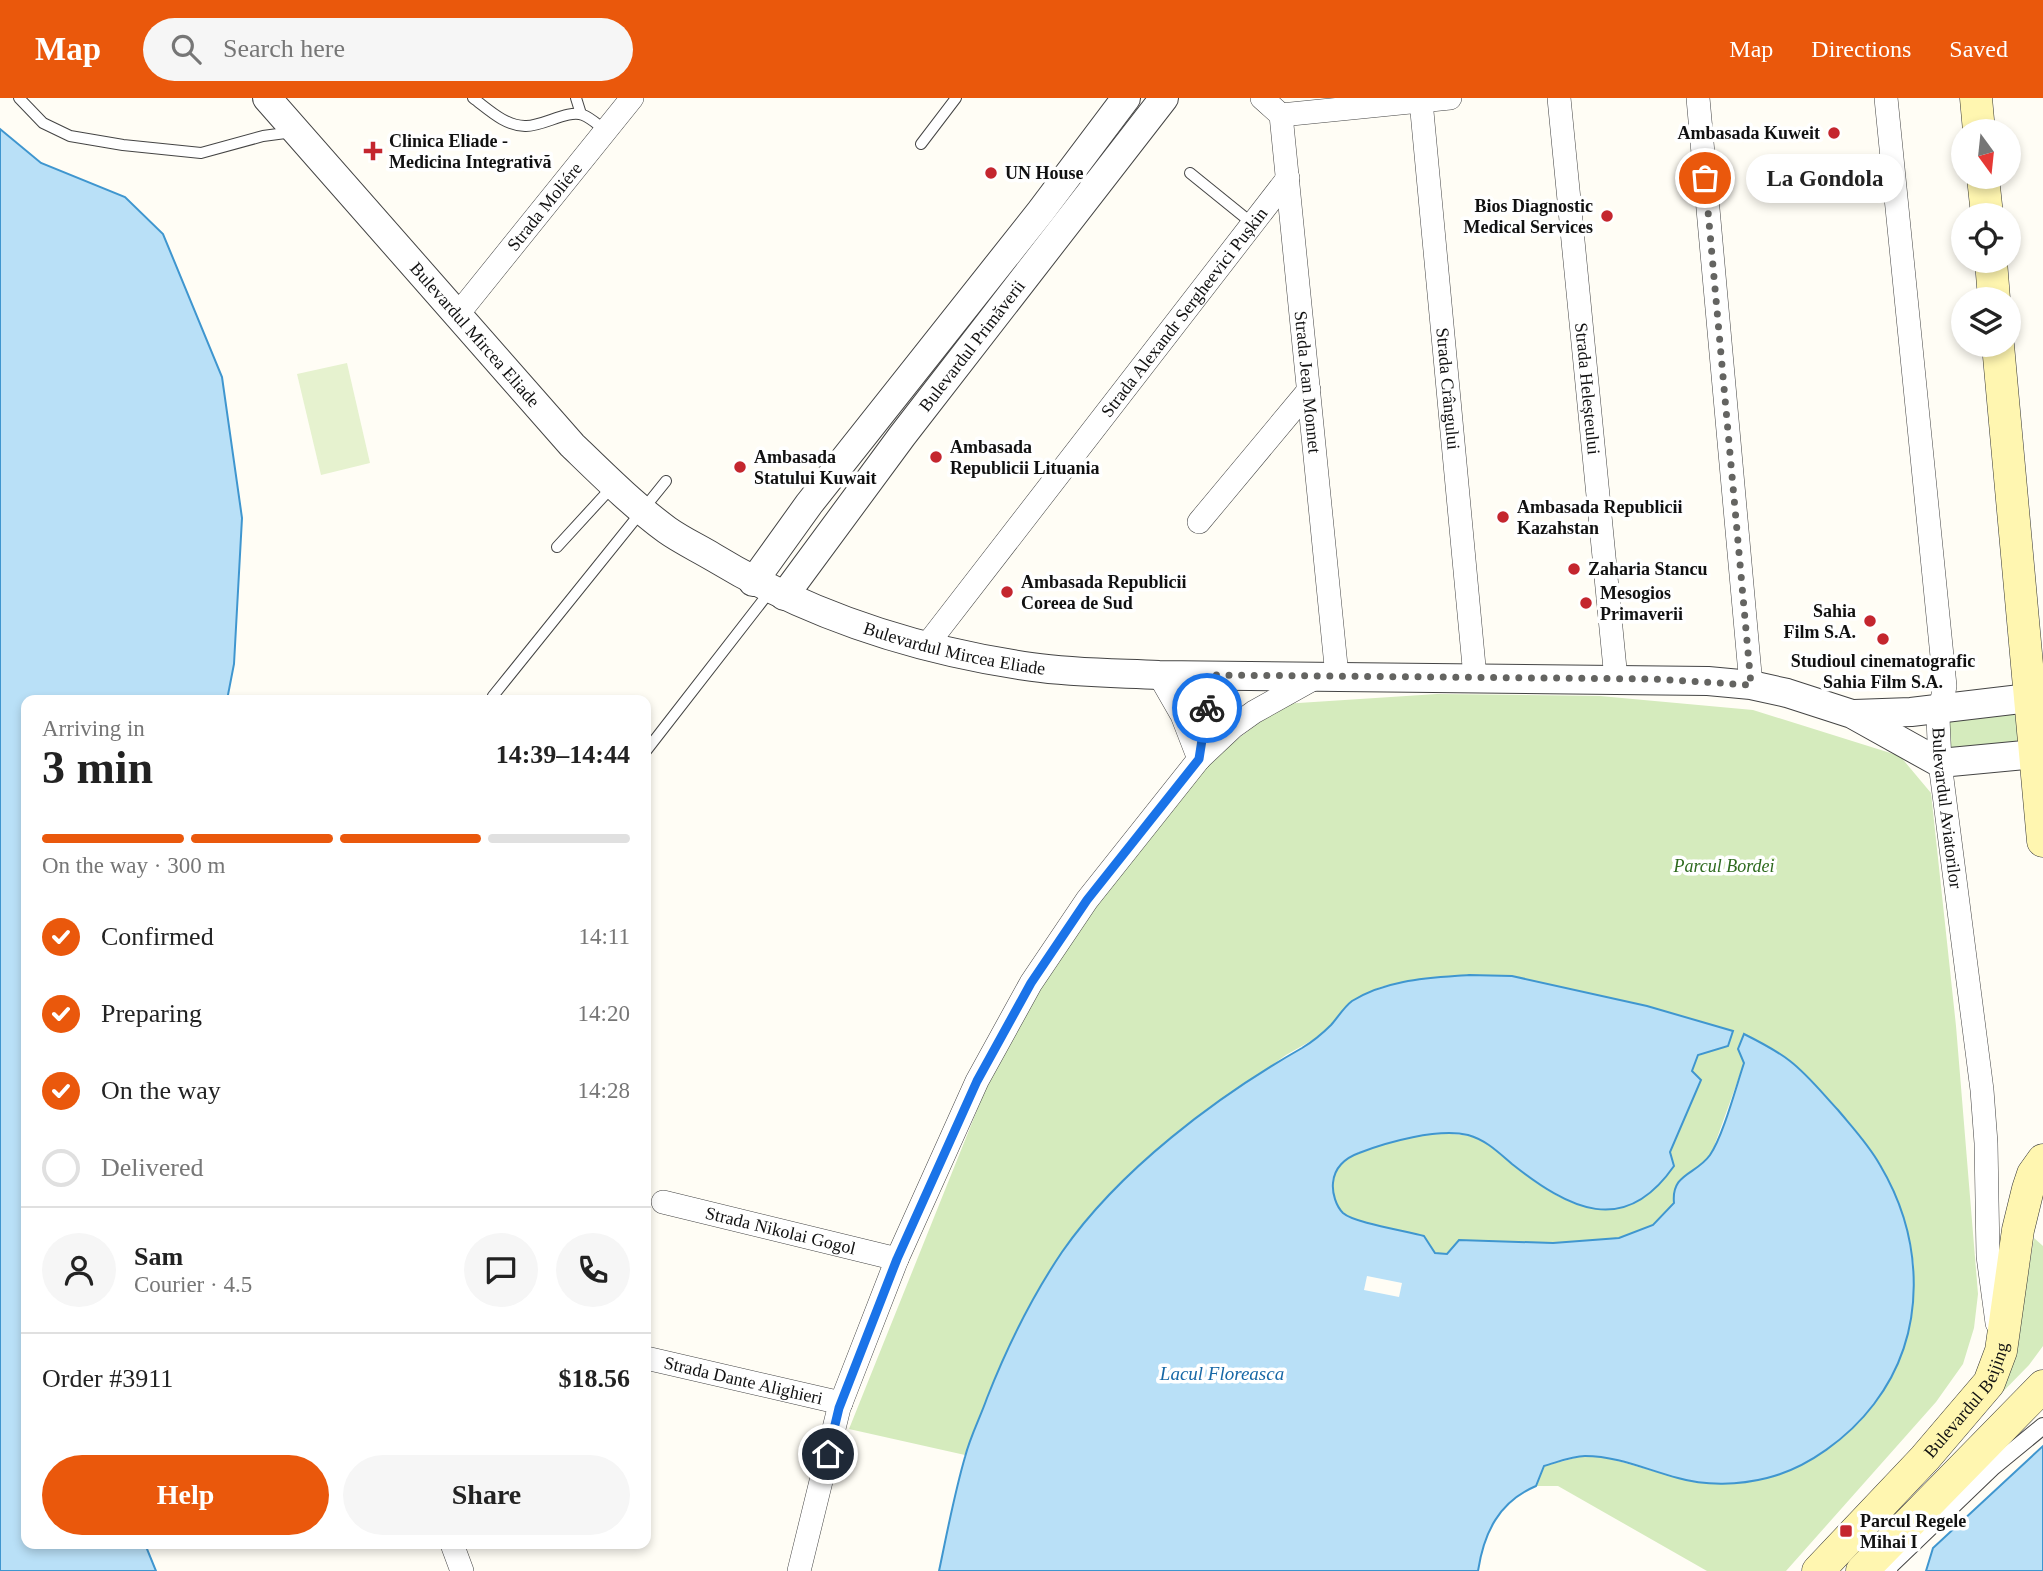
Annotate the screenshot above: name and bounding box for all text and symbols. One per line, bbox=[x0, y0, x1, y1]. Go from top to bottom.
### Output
search box bbox=[143, 18, 633, 81]
icon: search bbox=[167, 30, 205, 68]
text: Map bbox=[35, 31, 101, 67]
text: Search here bbox=[223, 34, 345, 63]
text: Map bbox=[1729, 36, 1773, 62]
text: Directions bbox=[1811, 36, 1911, 62]
text: Saved bbox=[1949, 36, 2008, 62]
north arrow bbox=[1951, 119, 2021, 189]
map controls bbox=[1951, 119, 2021, 357]
place label: Ambasada Kuweit bbox=[1677, 123, 1820, 143]
marker: Ambasada Kuweit bbox=[1826, 125, 1842, 141]
place label: Clinica Eliade - Medicina Integrativă bbox=[389, 131, 551, 172]
marker: Clinica Eliade - Medicina Integrativă bbox=[363, 141, 383, 161]
pin bbox=[1675, 148, 1735, 208]
callout: La Gondola bbox=[1747, 154, 1904, 202]
street label: Strada Moliére bbox=[503, 158, 586, 255]
icon: bag bbox=[1686, 159, 1724, 197]
place label: UN House bbox=[1005, 163, 1084, 183]
marker: UN House bbox=[983, 165, 999, 181]
text: La Gondola bbox=[1767, 166, 1883, 191]
place label: Bios Diagnostic Medical Services bbox=[1464, 196, 1593, 237]
button: locate bbox=[1951, 203, 2021, 273]
street label: Strada Alexandr Sergheevici Pușkin bbox=[1097, 204, 1271, 421]
marker: Bios Diagnostic Medical Services bbox=[1599, 208, 1615, 224]
street label: Bulevardul Mircea Eliade bbox=[406, 258, 544, 411]
street label: Bulevardul Primăverii bbox=[915, 276, 1029, 415]
button: layers bbox=[1951, 287, 2021, 357]
street label: Strada Jean Monnet bbox=[1291, 310, 1325, 454]
street label: Strada Heleșteului bbox=[1571, 322, 1604, 456]
street label: Strada Crângului bbox=[1432, 327, 1464, 451]
place label: Ambasada Republicii Lituania bbox=[950, 437, 1100, 478]
place label: Ambasada Statului Kuwait bbox=[754, 447, 877, 488]
marker: Ambasada Republicii Lituania bbox=[928, 449, 944, 465]
marker: Ambasada Statului Kuwait bbox=[732, 459, 748, 475]
place label: Ambasada Republicii Kazahstan bbox=[1517, 497, 1683, 538]
marker: Ambasada Republicii Kazahstan bbox=[1495, 509, 1511, 525]
place label: Zaharia Stancu bbox=[1588, 559, 1708, 579]
marker: Zaharia Stancu bbox=[1566, 561, 1582, 577]
place label: Ambasada Republicii Coreea de Sud bbox=[1021, 572, 1187, 613]
place label: Mesogios Primaverii bbox=[1600, 583, 1683, 624]
marker: Ambasada Republicii Coreea de Sud bbox=[999, 584, 1015, 600]
marker: Mesogios Primaverii bbox=[1578, 595, 1594, 611]
place label: Sahia Film S.A. bbox=[1783, 601, 1856, 642]
marker: Sahia Film S.A. bbox=[1862, 613, 1878, 629]
street label: Bulevardul Mircea Eliade bbox=[861, 618, 1046, 679]
marker: Studioul cinematografic Sahia Film S.A. bbox=[1875, 631, 1891, 647]
place label: Studioul cinematografic Sahia Film S.A. bbox=[1791, 651, 1975, 692]
courier bbox=[1172, 673, 1242, 743]
icon: bike bbox=[1188, 689, 1226, 727]
text: Arriving in bbox=[42, 716, 145, 741]
street label: Bulevardul Aviatorilor bbox=[1928, 727, 1966, 890]
text: 14:39–14:44 bbox=[496, 740, 630, 769]
text: 3 min bbox=[42, 742, 153, 793]
text: On the way · 300 m bbox=[42, 853, 225, 878]
park label: Parcul Bordei bbox=[1672, 856, 1775, 876]
icon: check bbox=[42, 918, 80, 956]
text: Confirmed bbox=[101, 922, 214, 951]
text: 14:11 bbox=[578, 924, 630, 949]
icon: check bbox=[42, 995, 80, 1033]
text: Preparing bbox=[101, 999, 202, 1028]
text: 14:20 bbox=[578, 1001, 630, 1026]
icon: check bbox=[42, 1072, 80, 1110]
text: On the way bbox=[101, 1076, 221, 1105]
text: 14:28 bbox=[578, 1078, 630, 1103]
text: Delivered bbox=[101, 1153, 204, 1182]
street label: Strada Nikolai Gogol bbox=[703, 1203, 858, 1259]
button: person bbox=[42, 1233, 116, 1307]
button: chat bbox=[464, 1233, 538, 1307]
button: phone bbox=[556, 1233, 630, 1307]
text: Sam bbox=[134, 1242, 183, 1271]
text: Courier · 4.5 bbox=[134, 1272, 252, 1297]
street label: Bulevardul Beijing bbox=[1920, 1341, 2012, 1462]
street label: Strada Dante Alighieri bbox=[662, 1353, 825, 1408]
water label: Lacul Floreasca bbox=[1159, 1363, 1284, 1384]
text: Order #3911 bbox=[42, 1364, 173, 1393]
text: $18.56 bbox=[559, 1364, 630, 1393]
pin bbox=[798, 1424, 858, 1484]
icon: home bbox=[809, 1435, 847, 1473]
button: Help bbox=[42, 1455, 329, 1535]
button: Share bbox=[343, 1455, 630, 1535]
place label: Parcul Regele Mihai I bbox=[1860, 1511, 1966, 1552]
marker: Parcul Regele Mihai I bbox=[1838, 1523, 1854, 1539]

